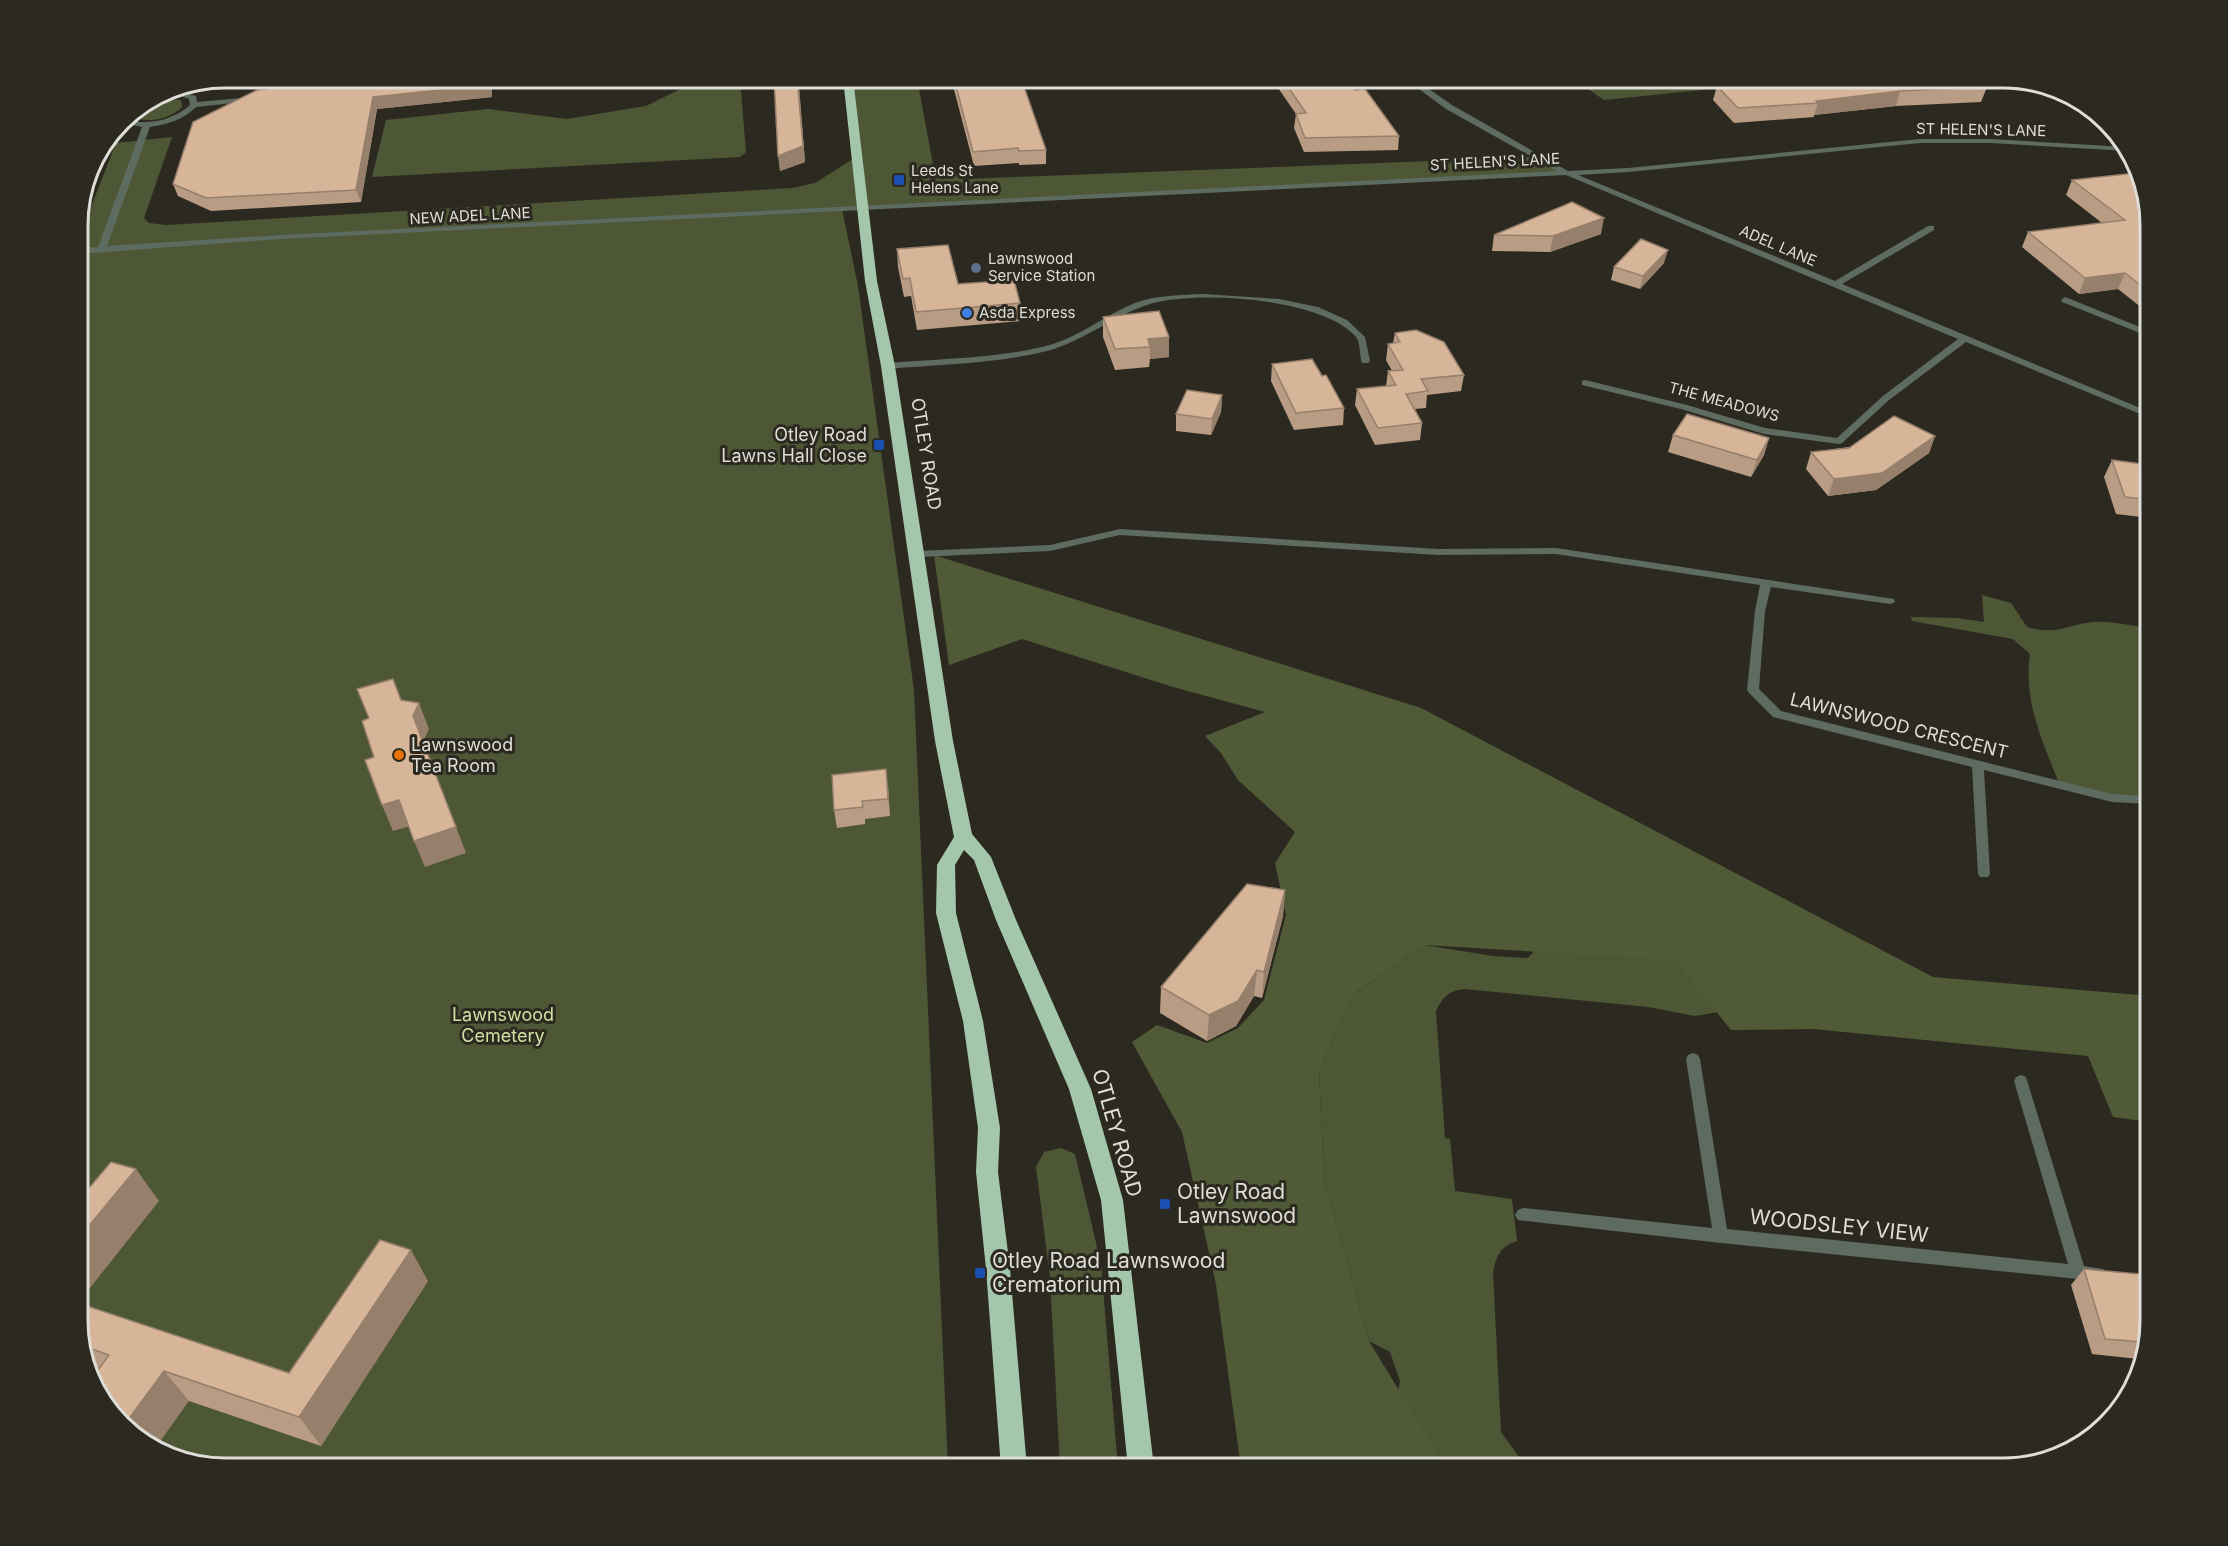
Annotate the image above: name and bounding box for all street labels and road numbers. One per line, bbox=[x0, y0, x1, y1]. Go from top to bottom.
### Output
street label: ST HELEN'S LANE bbox=[1916, 119, 2046, 140]
street label: ST HELEN'S LANE bbox=[1430, 149, 1560, 174]
street label: NEW ADEL LANE bbox=[409, 203, 531, 228]
street label: ADEL LANE bbox=[1737, 221, 1820, 270]
street label: THE MEADOWS bbox=[1667, 378, 1781, 425]
street label: OTLEY ROAD bbox=[907, 396, 946, 511]
street label: LAWNSWOOD CRESCENT bbox=[1788, 688, 2010, 763]
street label: OTLEY ROAD bbox=[1087, 1066, 1148, 1200]
street label: WOODSLEY VIEW bbox=[1748, 1204, 1930, 1247]

